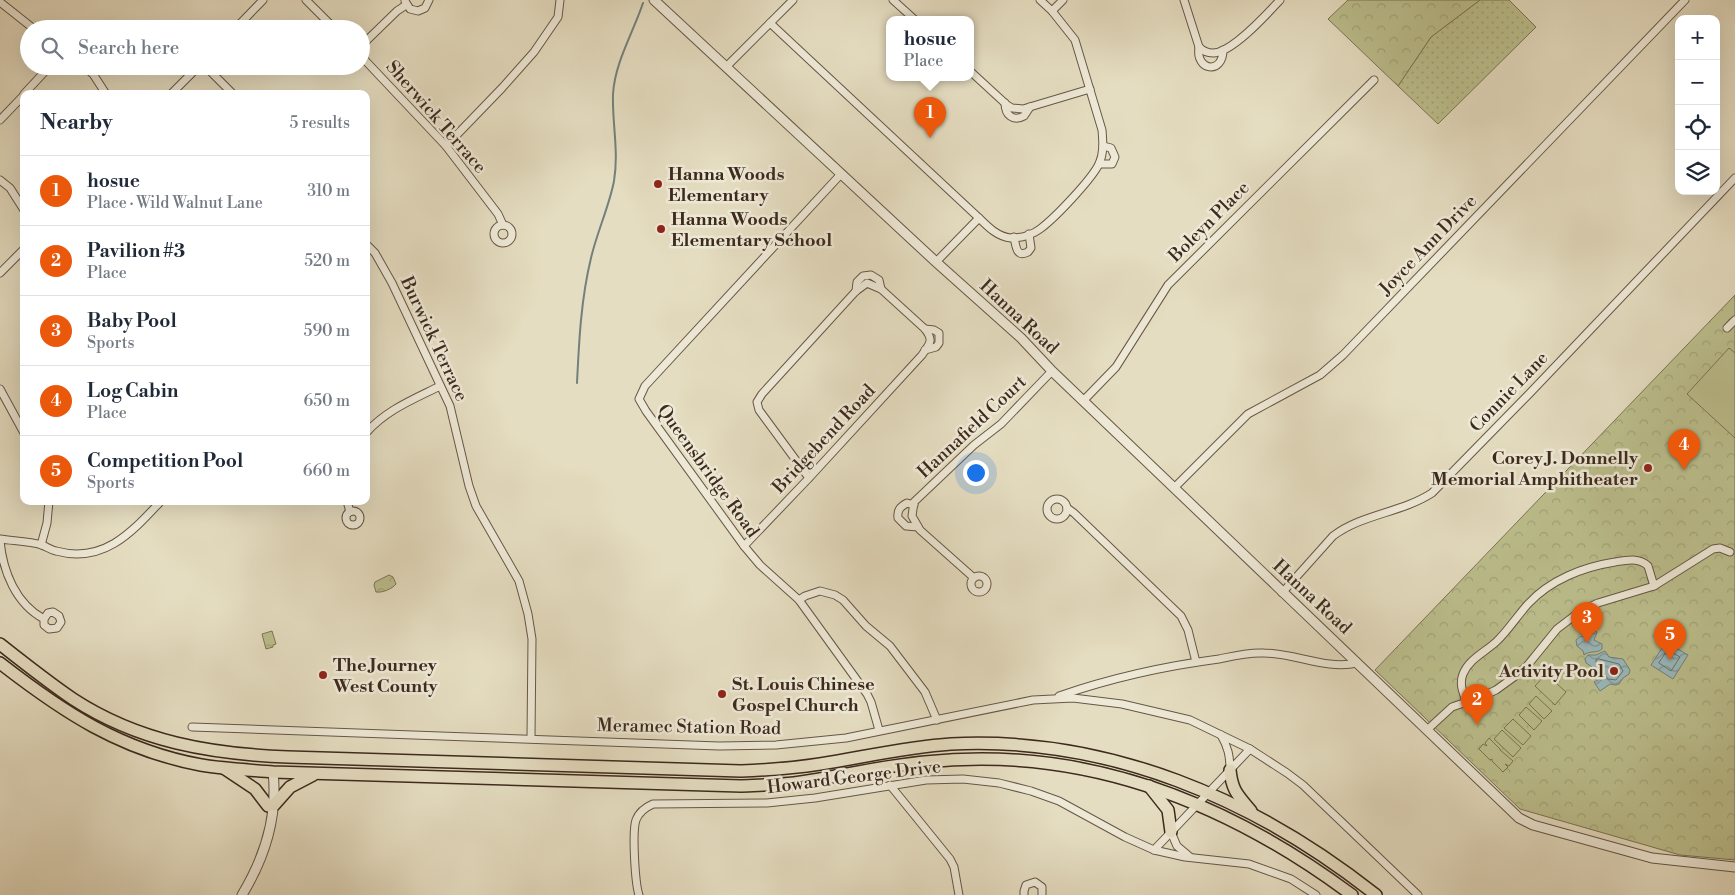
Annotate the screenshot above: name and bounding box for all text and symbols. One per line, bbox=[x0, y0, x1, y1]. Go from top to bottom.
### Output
map controls bbox=[1675, 15, 1720, 195]
button: + bbox=[1675, 15, 1720, 60]
popup bbox=[886, 16, 974, 81]
search box bbox=[20, 20, 370, 75]
text: hosue bbox=[904, 27, 956, 51]
icon: search bbox=[38, 34, 66, 62]
text: Search here bbox=[78, 36, 179, 60]
text: Place bbox=[904, 51, 943, 71]
street label: Sherwick Terrace bbox=[381, 56, 491, 178]
button: − bbox=[1675, 60, 1720, 105]
pin: 1 bbox=[914, 97, 946, 138]
button: locate bbox=[1675, 105, 1720, 150]
text: Nearby bbox=[40, 110, 113, 136]
text: 5 results bbox=[289, 113, 350, 133]
button: layers bbox=[1675, 150, 1720, 195]
place label: Hanna Woods Elementary bbox=[668, 163, 785, 207]
text: hosue bbox=[87, 169, 140, 193]
street label: Boleyn Place bbox=[1163, 177, 1254, 268]
marker: Hanna Woods Elementary bbox=[652, 178, 664, 190]
text: 1 bbox=[52, 181, 60, 201]
text: 310 m bbox=[307, 181, 350, 201]
street label: Joyce Ann Drive bbox=[1374, 190, 1482, 301]
text: Place · Wild Walnut Lane bbox=[87, 193, 263, 213]
place label: Hanna Woods Elementary School bbox=[671, 208, 832, 252]
marker: Hanna Woods Elementary School bbox=[655, 223, 667, 235]
text: Pavilion #3 bbox=[87, 239, 185, 263]
text: 2 bbox=[51, 251, 61, 271]
text: 520 m bbox=[304, 251, 350, 271]
text: Place bbox=[87, 263, 127, 283]
street label: Burwick Terrace bbox=[395, 272, 473, 405]
street label: Hanna Road bbox=[975, 275, 1064, 360]
text: Baby Pool bbox=[87, 309, 177, 333]
text: 3 bbox=[51, 321, 61, 341]
text: 590 m bbox=[304, 321, 350, 341]
text: Sports bbox=[87, 333, 134, 353]
street label: Connie Lane bbox=[1465, 347, 1553, 437]
street label: Hannafield Court bbox=[913, 370, 1032, 483]
text: Log Cabin bbox=[87, 379, 178, 403]
street label: Bridgebend Road bbox=[767, 379, 881, 499]
text: 4 bbox=[51, 391, 61, 411]
text: 650 m bbox=[304, 391, 350, 411]
street label: Queensbridge Road bbox=[652, 400, 765, 543]
text: Place bbox=[87, 403, 127, 423]
pin: 4 bbox=[1668, 429, 1700, 470]
place label: Corey J. Donnelly Memorial Amphitheater bbox=[1431, 447, 1639, 491]
text: Competition Pool bbox=[87, 449, 243, 473]
your location bbox=[963, 460, 989, 486]
text: 5 bbox=[51, 461, 61, 481]
text: 660 m bbox=[303, 461, 350, 481]
marker: Corey J. Donnelly Memorial Amphitheater bbox=[1642, 462, 1654, 474]
text: Sports bbox=[87, 473, 134, 493]
street label: Hanna Road bbox=[1268, 555, 1357, 640]
pin: 3 bbox=[1571, 602, 1603, 643]
pin: 5 bbox=[1654, 619, 1686, 660]
place label: The Journey West County bbox=[332, 654, 439, 698]
place label: Activity Pool bbox=[1497, 660, 1604, 683]
marker: Activity Pool bbox=[1608, 665, 1620, 677]
marker: The Journey West County bbox=[317, 669, 329, 681]
place label: St. Louis Chinese Gospel Church bbox=[732, 673, 875, 717]
pin: 2 bbox=[1461, 684, 1493, 725]
marker: St. Louis Chinese Gospel Church bbox=[716, 688, 728, 700]
street label: Meramec Station Road bbox=[597, 714, 782, 740]
street label: Howard George Drive bbox=[766, 755, 942, 799]

